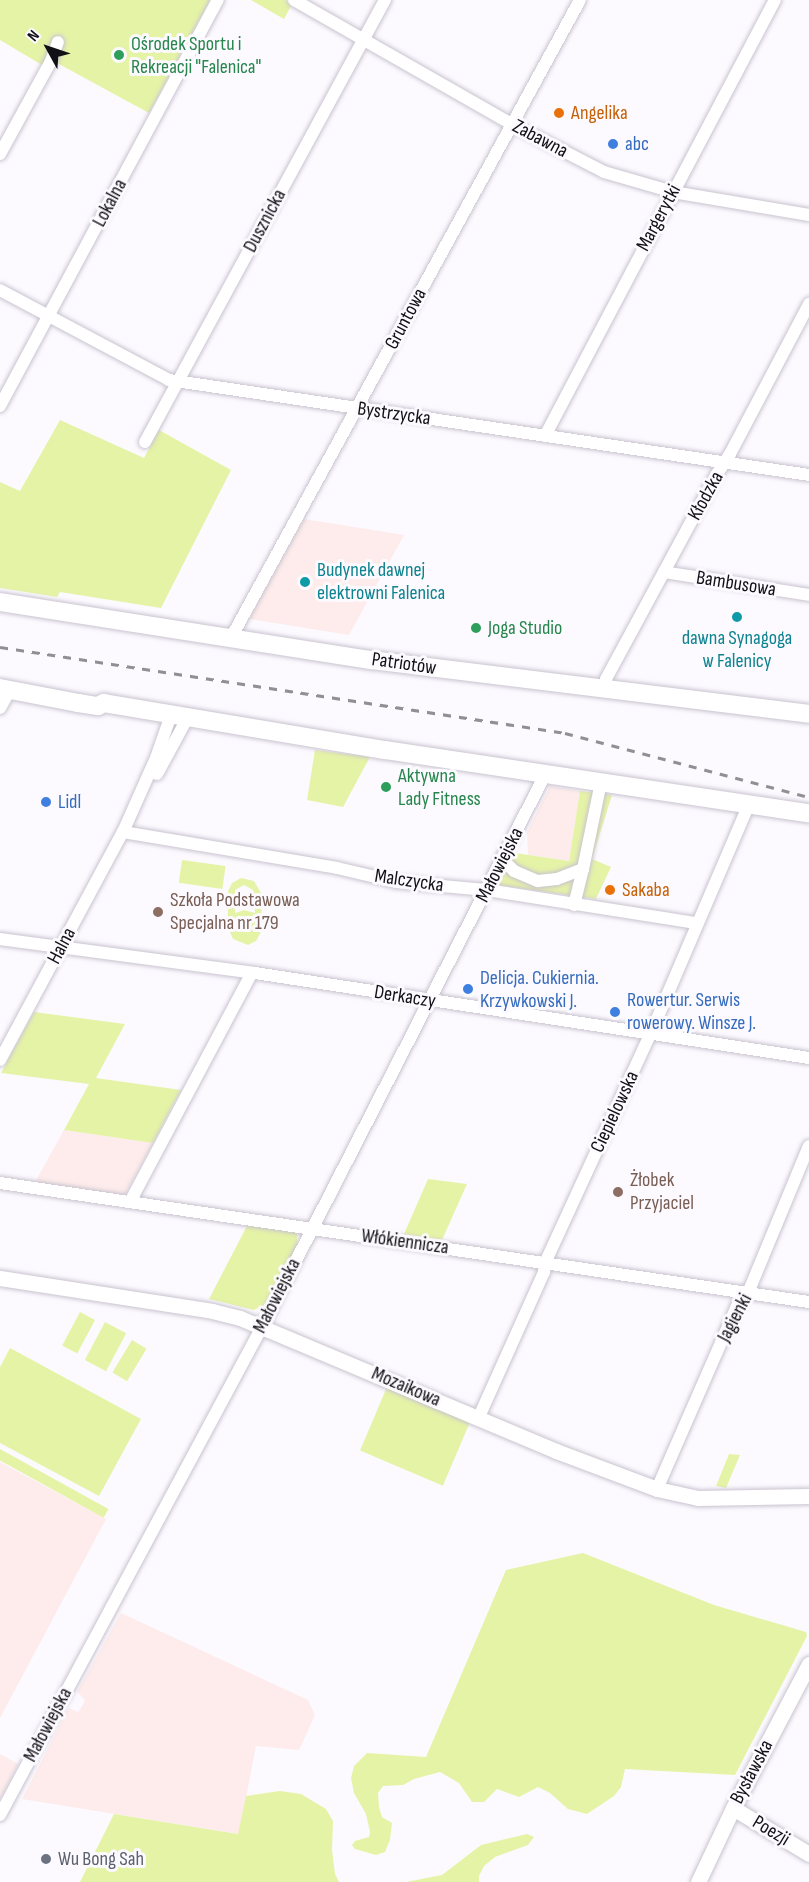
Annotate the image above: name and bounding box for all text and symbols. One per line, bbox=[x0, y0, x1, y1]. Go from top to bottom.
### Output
north arrow bbox=[18, 18, 78, 78]
text: N bbox=[24, 27, 44, 45]
place label: Ośrodek Sportu i Rekreacji "Falenica" bbox=[131, 32, 261, 79]
marker: Ośrodek Sportu i Rekreacji "Falenica" bbox=[112, 48, 126, 62]
place label: Angelika bbox=[571, 101, 628, 125]
marker: Angelika bbox=[552, 106, 566, 120]
street label: Zabawna bbox=[508, 115, 572, 163]
place label: abc bbox=[625, 132, 649, 156]
marker: abc bbox=[606, 137, 620, 151]
street label: Lokalna bbox=[87, 175, 133, 231]
street label: Margerytki bbox=[632, 181, 686, 255]
street label: Dusznicka bbox=[238, 185, 292, 257]
street label: Gruntowa bbox=[380, 284, 432, 354]
street label: Bystrzycka bbox=[356, 397, 432, 431]
street label: Kłodzka bbox=[683, 467, 729, 525]
place label: Budynek dawnej elektrowni Falenica bbox=[317, 558, 445, 605]
street label: Bambusowa bbox=[695, 566, 777, 602]
marker: Budynek dawnej elektrowni Falenica bbox=[298, 575, 312, 589]
marker: dawna Synagoga w Falenicy bbox=[730, 610, 744, 624]
place label: Joga Studio bbox=[488, 616, 562, 640]
marker: Joga Studio bbox=[469, 621, 483, 635]
place label: dawna Synagoga w Falenicy bbox=[682, 626, 792, 673]
street label: Patriotów bbox=[370, 648, 438, 680]
place label: Aktywna Lady Fitness bbox=[398, 764, 481, 811]
marker: Aktywna Lady Fitness bbox=[379, 780, 393, 794]
place label: Lidl bbox=[58, 790, 81, 814]
marker: Lidl bbox=[39, 795, 53, 809]
street label: Małowiejska bbox=[471, 824, 529, 906]
street label: Malczycka bbox=[373, 864, 445, 898]
place label: Sakaba bbox=[622, 878, 670, 902]
marker: Sakaba bbox=[603, 883, 617, 897]
place label: Szkoła Podstawowa Specjalna nr 179 bbox=[170, 888, 300, 935]
marker: Szkoła Podstawowa Specjalna nr 179 bbox=[151, 905, 165, 919]
street label: Halna bbox=[43, 924, 81, 968]
place label: Delicja. Cukiernia. Krzywkowski J. bbox=[480, 966, 599, 1013]
street label: Derkaczy bbox=[373, 980, 437, 1014]
marker: Delicja. Cukiernia. Krzywkowski J. bbox=[461, 982, 475, 996]
place label: Rowertur. Serwis rowerowy. Winsze J. bbox=[627, 988, 756, 1035]
marker: Rowertur. Serwis rowerowy. Winsze J. bbox=[608, 1005, 622, 1019]
street label: Ciepielowska bbox=[586, 1067, 644, 1157]
place label: Żłobek Przyjaciel bbox=[630, 1168, 694, 1215]
marker: Żłobek Przyjaciel bbox=[611, 1185, 625, 1199]
street label: Włókiennicza bbox=[360, 1224, 450, 1260]
street label: Małowiejska bbox=[248, 1255, 306, 1337]
street label: Jagienki bbox=[712, 1290, 758, 1346]
street label: Mozaikowa bbox=[368, 1362, 444, 1412]
street label: Małowiejska bbox=[18, 1684, 78, 1766]
street label: Bysławska bbox=[725, 1736, 779, 1808]
street label: Poezji bbox=[748, 1811, 794, 1851]
place label: Wu Bong Sah bbox=[58, 1847, 144, 1871]
marker: Wu Bong Sah bbox=[39, 1852, 53, 1866]

